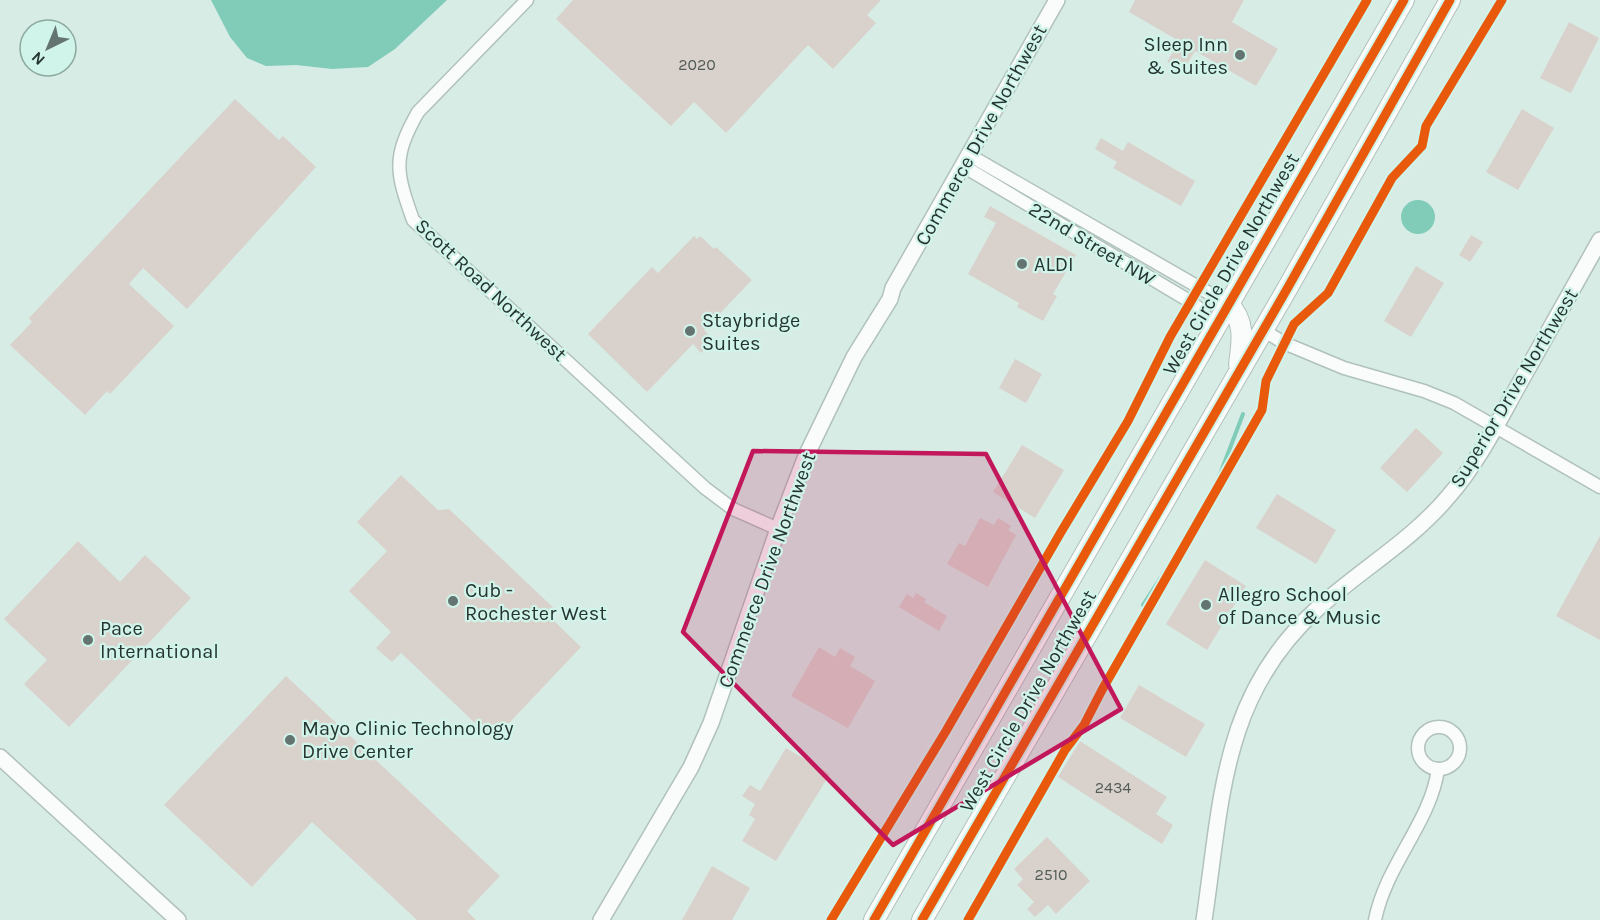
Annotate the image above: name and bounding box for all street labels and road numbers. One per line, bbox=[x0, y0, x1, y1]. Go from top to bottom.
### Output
street label: Commerce Drive Northwest bbox=[911, 20, 1052, 250]
street label: West Circle Drive Northwest bbox=[1158, 149, 1304, 379]
street label: 22nd Street NW bbox=[1025, 197, 1159, 291]
street label: Scott Road Northwest bbox=[411, 214, 572, 366]
street label: Superior Drive Northwest bbox=[1445, 284, 1583, 492]
street label: Commerce Drive Northwest bbox=[714, 449, 821, 691]
street label: West Circle Drive Northwest bbox=[955, 586, 1101, 816]

